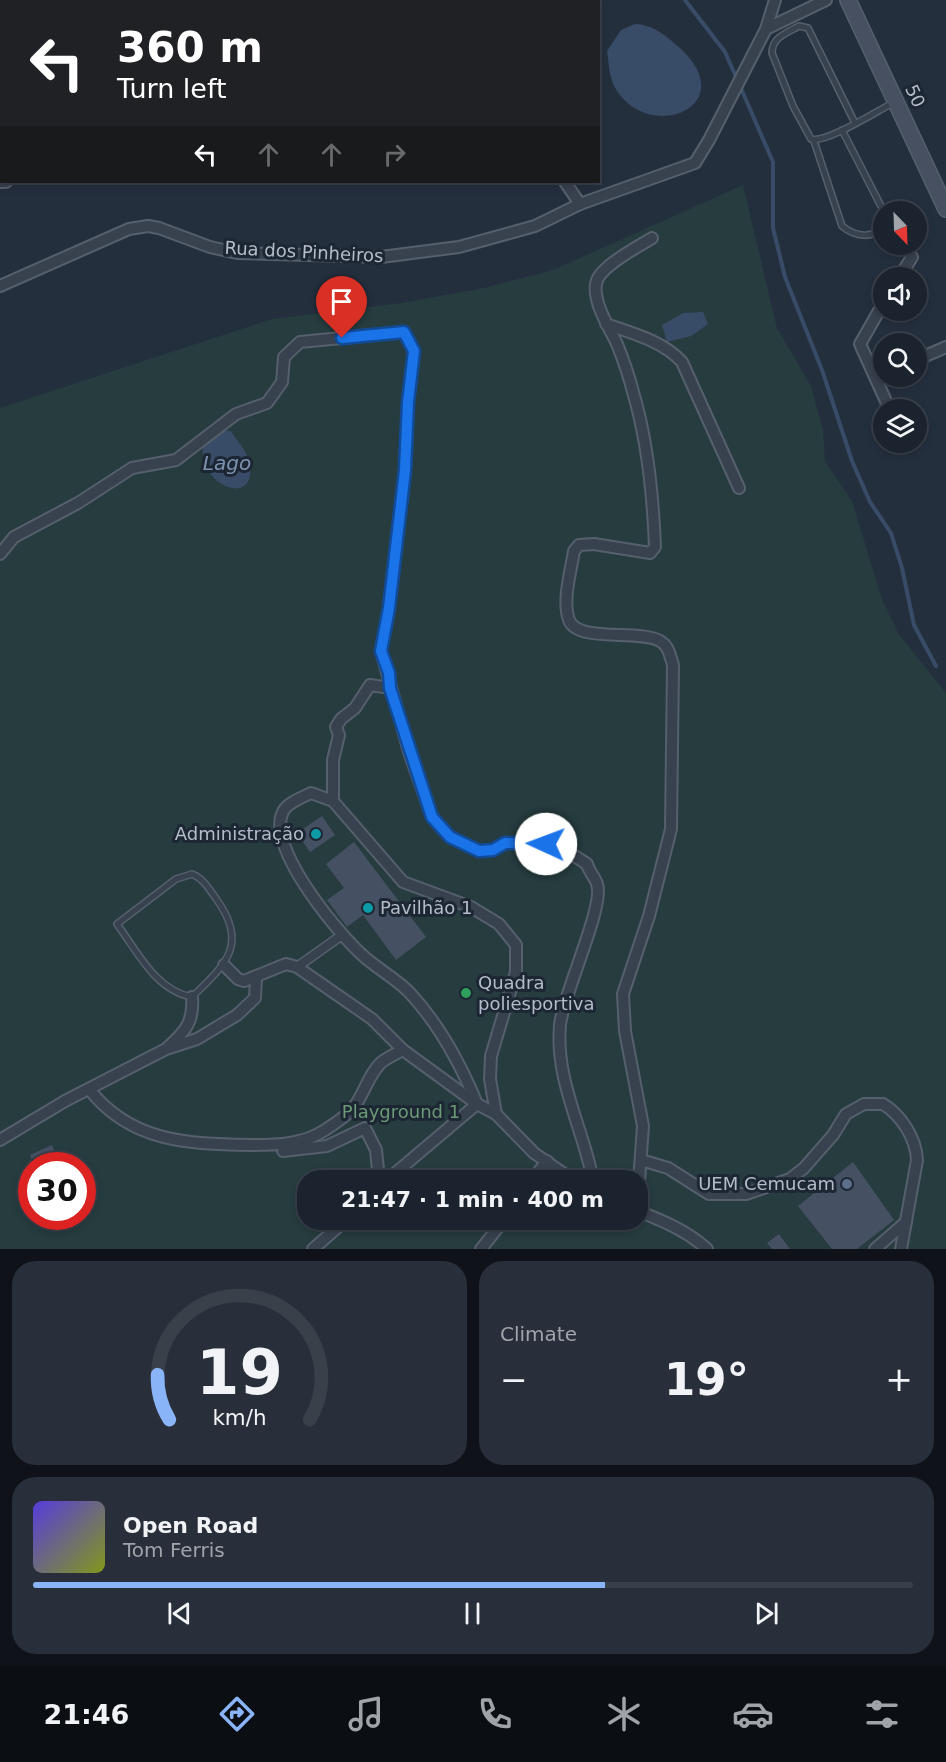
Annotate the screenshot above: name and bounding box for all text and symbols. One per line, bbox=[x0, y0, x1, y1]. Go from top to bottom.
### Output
text: 360 m bbox=[117, 23, 263, 72]
icon: left bbox=[18, 24, 96, 102]
text: Turn left bbox=[117, 73, 227, 104]
street label: 50 bbox=[901, 81, 930, 111]
icon: left bbox=[189, 138, 222, 171]
icon: ahead bbox=[252, 138, 285, 171]
icon: ahead bbox=[315, 138, 348, 171]
icon: right bbox=[378, 138, 411, 171]
north arrow bbox=[873, 201, 927, 255]
map controls bbox=[873, 201, 927, 453]
street label: Rua dos Pinheiros bbox=[224, 237, 384, 266]
button: sound bbox=[873, 267, 927, 321]
pin bbox=[316, 276, 367, 338]
icon: arrive bbox=[325, 285, 358, 318]
button: search bbox=[873, 333, 927, 387]
button: layers bbox=[873, 399, 927, 453]
water label: Lago bbox=[203, 451, 251, 475]
position arrow bbox=[514, 812, 578, 876]
place label: Administração bbox=[175, 823, 304, 844]
marker: Administração bbox=[309, 827, 323, 841]
place label: Pavilhão 1 bbox=[380, 897, 472, 918]
marker: Pavilhão 1 bbox=[361, 901, 375, 915]
place label: Quadra poliesportiva bbox=[478, 972, 594, 1014]
marker: Quadra poliesportiva bbox=[459, 986, 473, 1000]
park label: Playground 1 bbox=[342, 1101, 460, 1122]
speed limit sign: 30 bbox=[18, 1152, 96, 1230]
place label: UEM Cemucam bbox=[698, 1173, 835, 1194]
marker: UEM Cemucam bbox=[840, 1177, 854, 1191]
text: 21:47 · 1 min · 400 m bbox=[341, 1187, 604, 1212]
text: Climate bbox=[500, 1322, 577, 1346]
text: 19 bbox=[196, 1336, 283, 1409]
text: 19° bbox=[664, 1353, 749, 1406]
text: − bbox=[500, 1360, 528, 1399]
text: + bbox=[885, 1360, 913, 1399]
text: km/h bbox=[212, 1405, 267, 1430]
text: Open Road bbox=[123, 1513, 258, 1538]
text: Tom Ferris bbox=[123, 1538, 225, 1562]
icon: previous bbox=[163, 1597, 196, 1630]
icon: pause bbox=[456, 1597, 489, 1630]
icon: next bbox=[750, 1597, 783, 1630]
icon: directions bbox=[216, 1693, 258, 1735]
icon: music bbox=[345, 1693, 387, 1735]
icon: phone bbox=[474, 1693, 516, 1735]
icon: climate bbox=[603, 1693, 645, 1735]
icon: car bbox=[732, 1693, 774, 1735]
icon: filters bbox=[861, 1693, 903, 1735]
text: 21:46 bbox=[43, 1699, 129, 1730]

